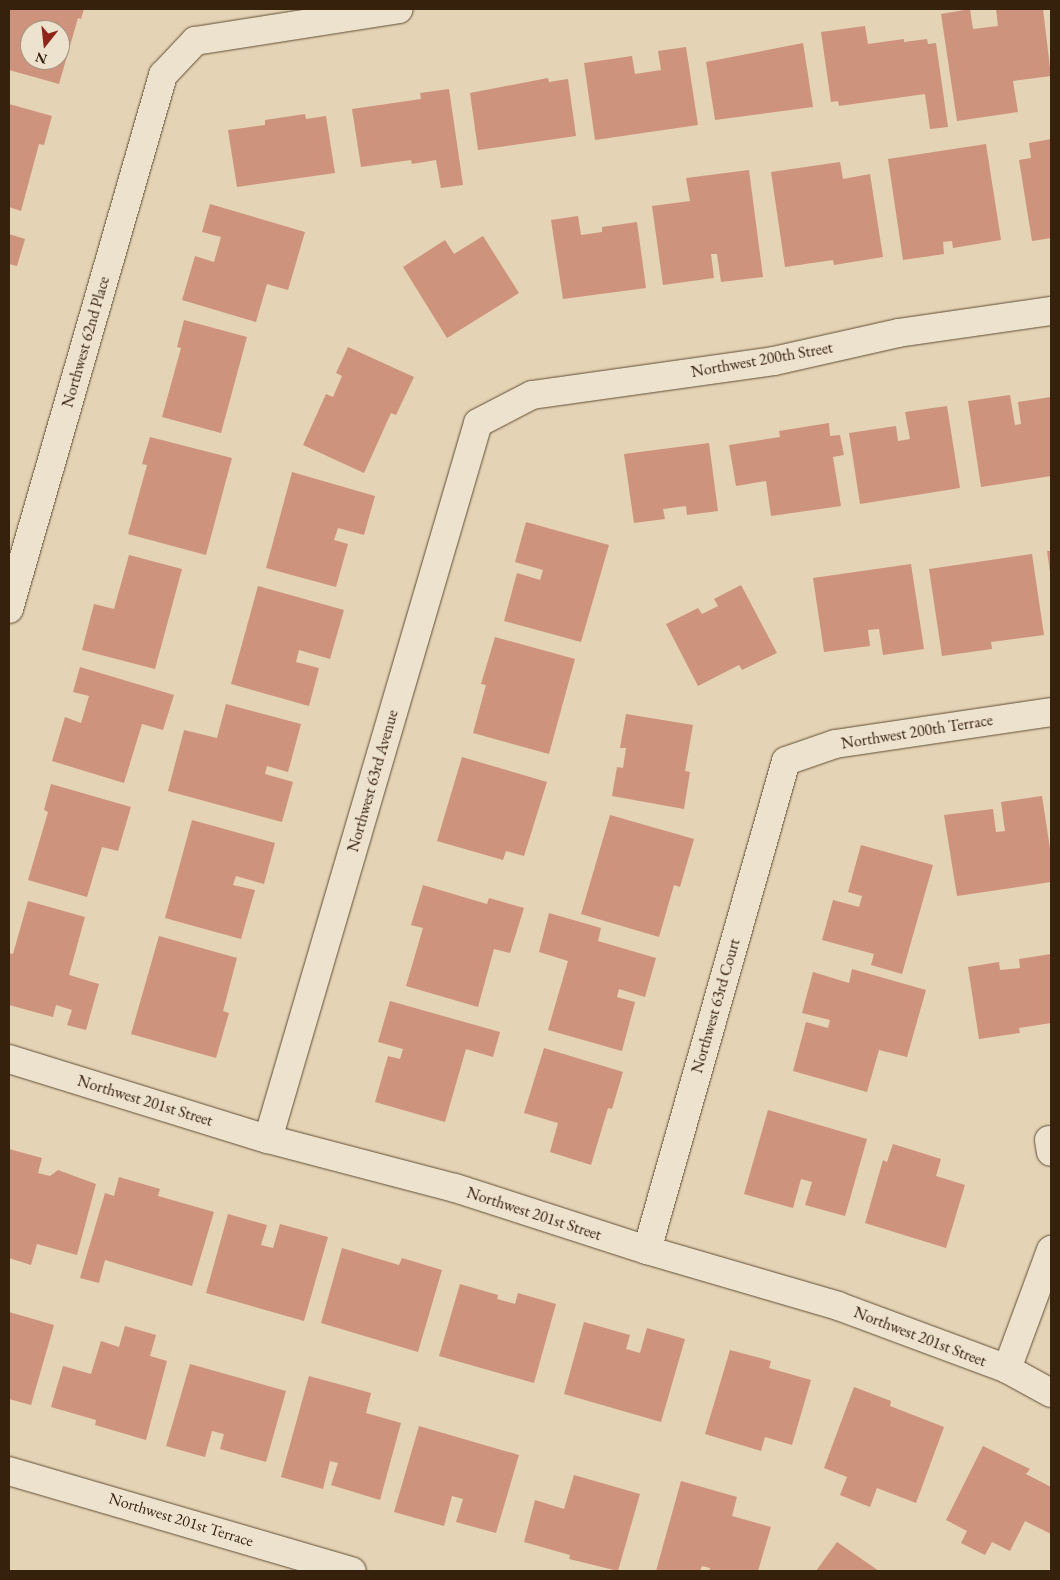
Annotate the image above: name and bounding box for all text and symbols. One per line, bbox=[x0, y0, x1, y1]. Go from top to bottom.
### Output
north arrow bbox=[20, 20, 70, 70]
text: N bbox=[33, 48, 49, 69]
street label: Northwest 62nd Place bbox=[58, 274, 114, 410]
street label: Northwest 200th Street bbox=[690, 338, 834, 382]
street label: Northwest 63rd Avenue bbox=[344, 708, 402, 854]
street label: Northwest 200th Terrace bbox=[840, 711, 994, 753]
street label: Northwest 63rd Court bbox=[688, 937, 744, 1075]
street label: Northwest 201st Street bbox=[75, 1071, 215, 1131]
street label: Northwest 201st Street bbox=[464, 1183, 604, 1245]
street label: Northwest 201st Street bbox=[851, 1303, 989, 1371]
street label: Northwest 201st Terrace bbox=[106, 1489, 256, 1551]

